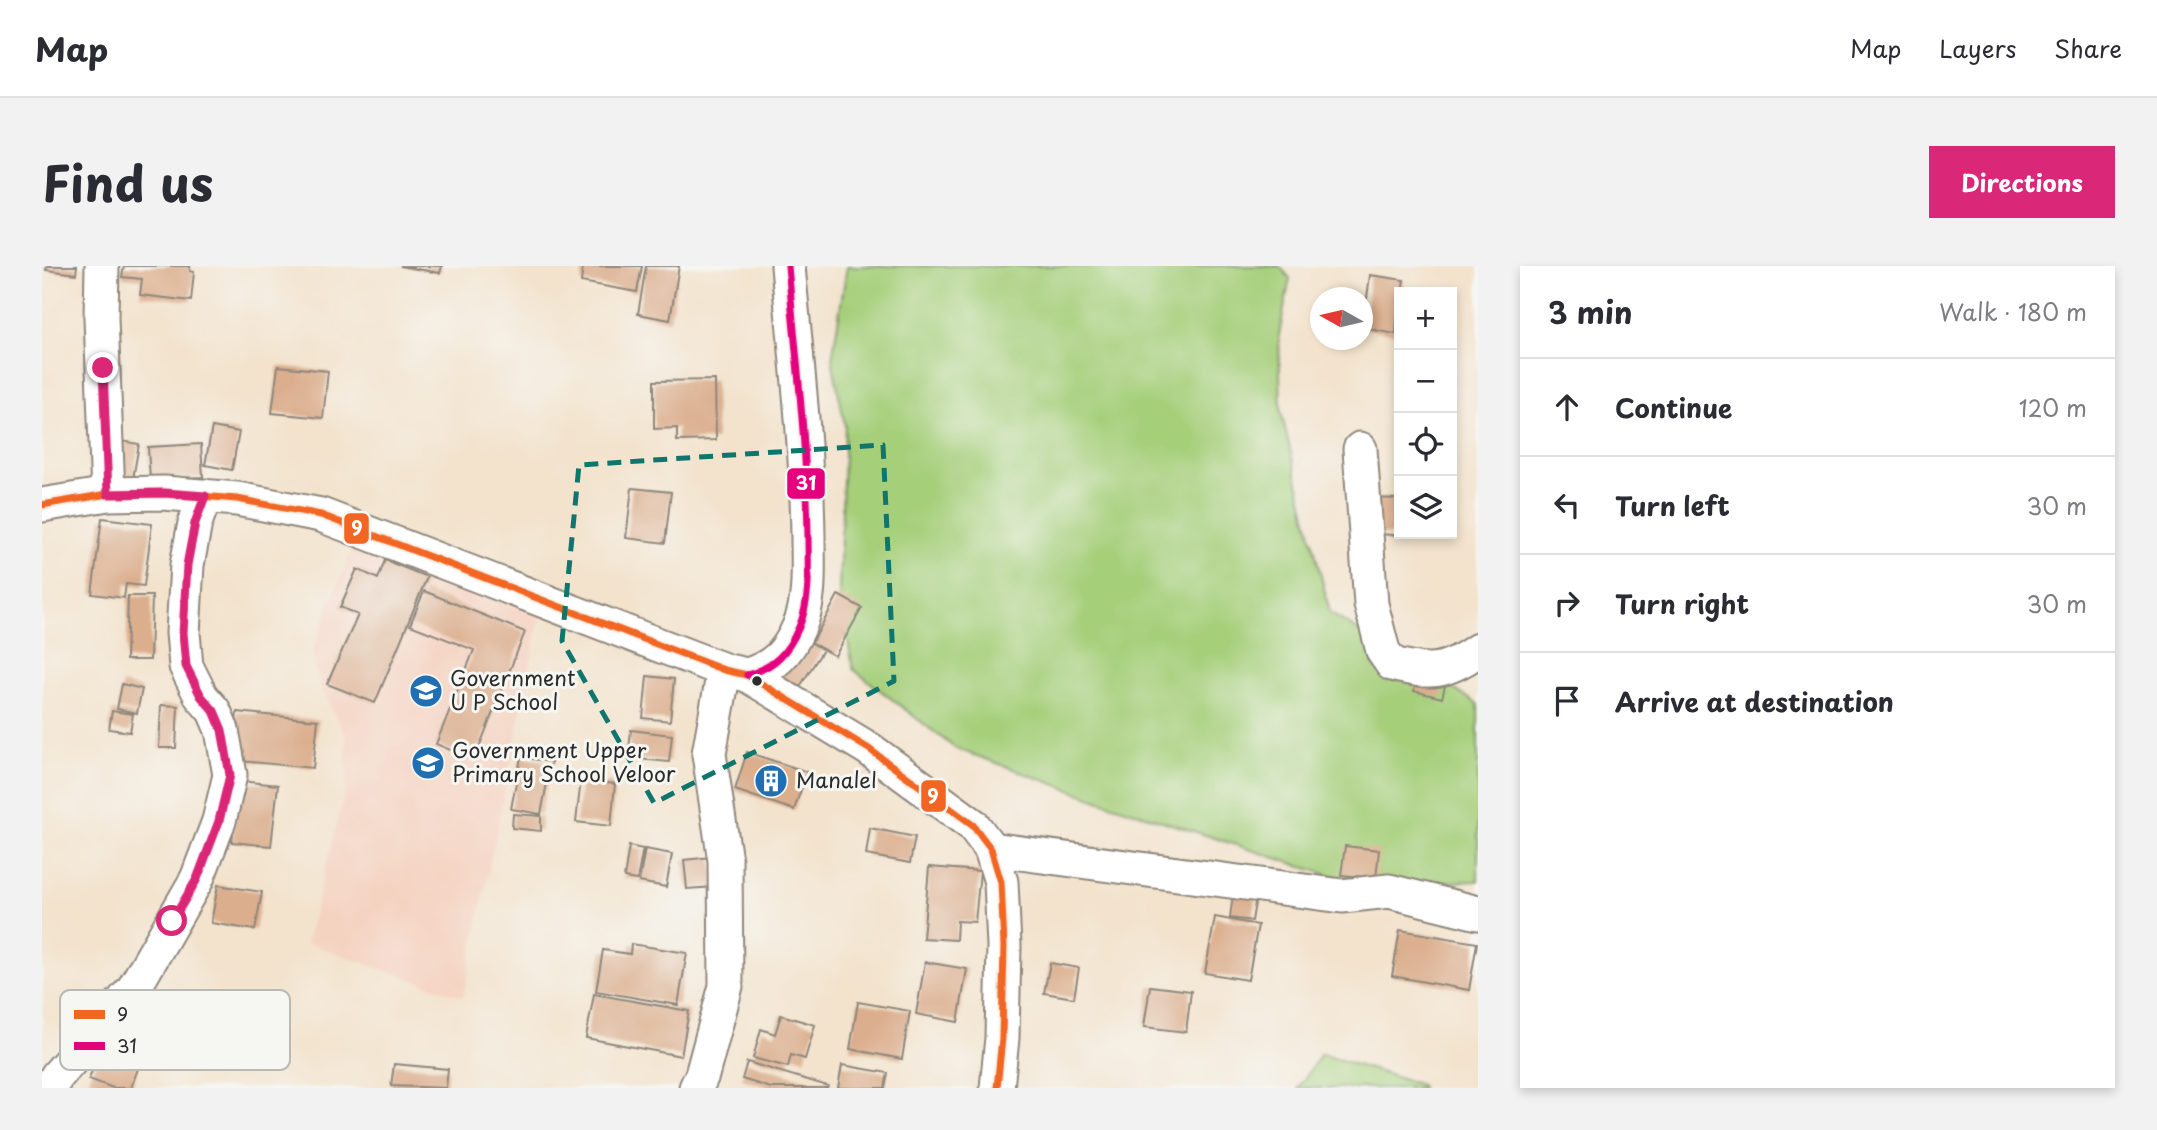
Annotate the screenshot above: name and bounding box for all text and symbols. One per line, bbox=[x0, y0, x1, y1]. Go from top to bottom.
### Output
text: Map bbox=[35, 23, 108, 73]
text: Map bbox=[1850, 30, 1901, 66]
text: Layers bbox=[1939, 30, 2016, 66]
text: Share bbox=[2054, 30, 2122, 66]
text: Find us bbox=[42, 145, 213, 219]
button: Directions bbox=[1929, 146, 2115, 218]
north arrow bbox=[1310, 287, 1373, 350]
map controls bbox=[1394, 287, 1457, 539]
button: + bbox=[1394, 287, 1457, 350]
text: 3 min bbox=[1548, 289, 1633, 334]
text: Walk · 180 m bbox=[1939, 294, 2087, 329]
button: − bbox=[1394, 350, 1457, 413]
route end bbox=[87, 352, 118, 383]
icon: ahead bbox=[1548, 388, 1586, 426]
text: Continue bbox=[1615, 388, 1732, 427]
text: 120 m bbox=[2019, 390, 2087, 425]
button: locate bbox=[1394, 413, 1457, 476]
line badge: 31 bbox=[786, 467, 826, 500]
text: 31 bbox=[796, 468, 816, 496]
button: layers bbox=[1394, 476, 1457, 539]
icon: left bbox=[1548, 486, 1586, 524]
text: Turn left bbox=[1615, 486, 1730, 525]
text: 30 m bbox=[2026, 488, 2087, 523]
line badge: 9 bbox=[343, 512, 370, 545]
text: 9 bbox=[351, 513, 363, 541]
icon: right bbox=[1548, 584, 1586, 622]
text: Turn right bbox=[1615, 584, 1749, 623]
text: 30 m bbox=[2026, 586, 2087, 621]
place label: Government U P School bbox=[450, 661, 575, 717]
school or university icon: Government U P School bbox=[407, 672, 445, 710]
unlabelled marker bbox=[750, 674, 764, 688]
icon: arrive bbox=[1548, 682, 1586, 720]
text: Arrive at destination bbox=[1615, 682, 1894, 721]
place label: Government Upper Primary School Veloor bbox=[452, 733, 676, 789]
school or university icon: Government Upper Primary School Veloor bbox=[409, 744, 447, 782]
building icon: Manalel bbox=[752, 762, 790, 800]
place label: Manalel bbox=[796, 763, 877, 795]
line badge: 9 bbox=[920, 779, 947, 813]
text: 9 bbox=[927, 781, 939, 809]
route start bbox=[156, 905, 187, 936]
legend bbox=[60, 990, 290, 1070]
text: 9 bbox=[117, 999, 128, 1027]
text: 31 bbox=[117, 1031, 137, 1059]

